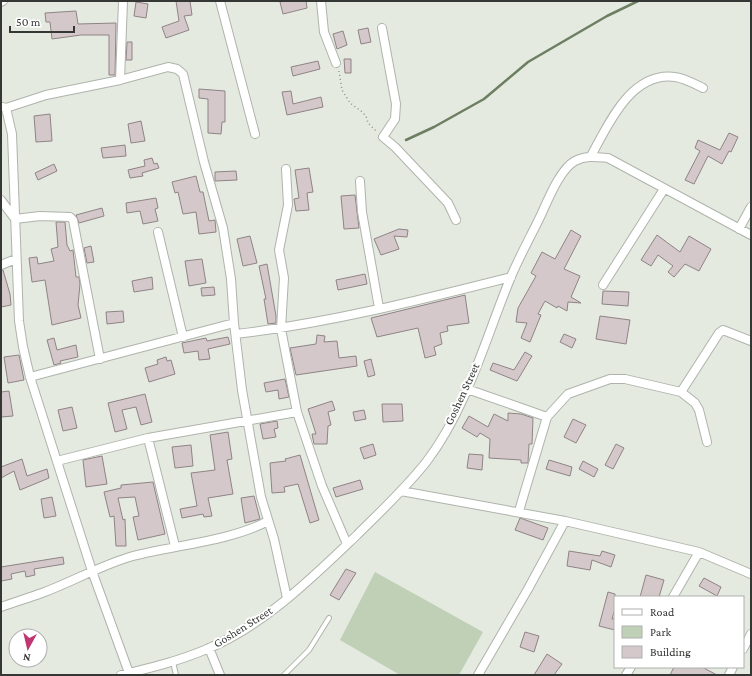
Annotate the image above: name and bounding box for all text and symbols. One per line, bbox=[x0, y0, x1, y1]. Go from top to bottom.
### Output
scale bar bbox=[10, 8, 74, 34]
text: 50 m bbox=[16, 15, 41, 29]
street label: Goshen Street bbox=[442, 360, 483, 427]
legend bbox=[614, 596, 744, 668]
street label: Goshen Street bbox=[211, 603, 276, 651]
text: Road bbox=[650, 605, 675, 619]
text: Park bbox=[650, 625, 672, 639]
north arrow bbox=[8, 628, 48, 668]
text: Building bbox=[650, 645, 691, 659]
text: N bbox=[22, 651, 31, 664]

